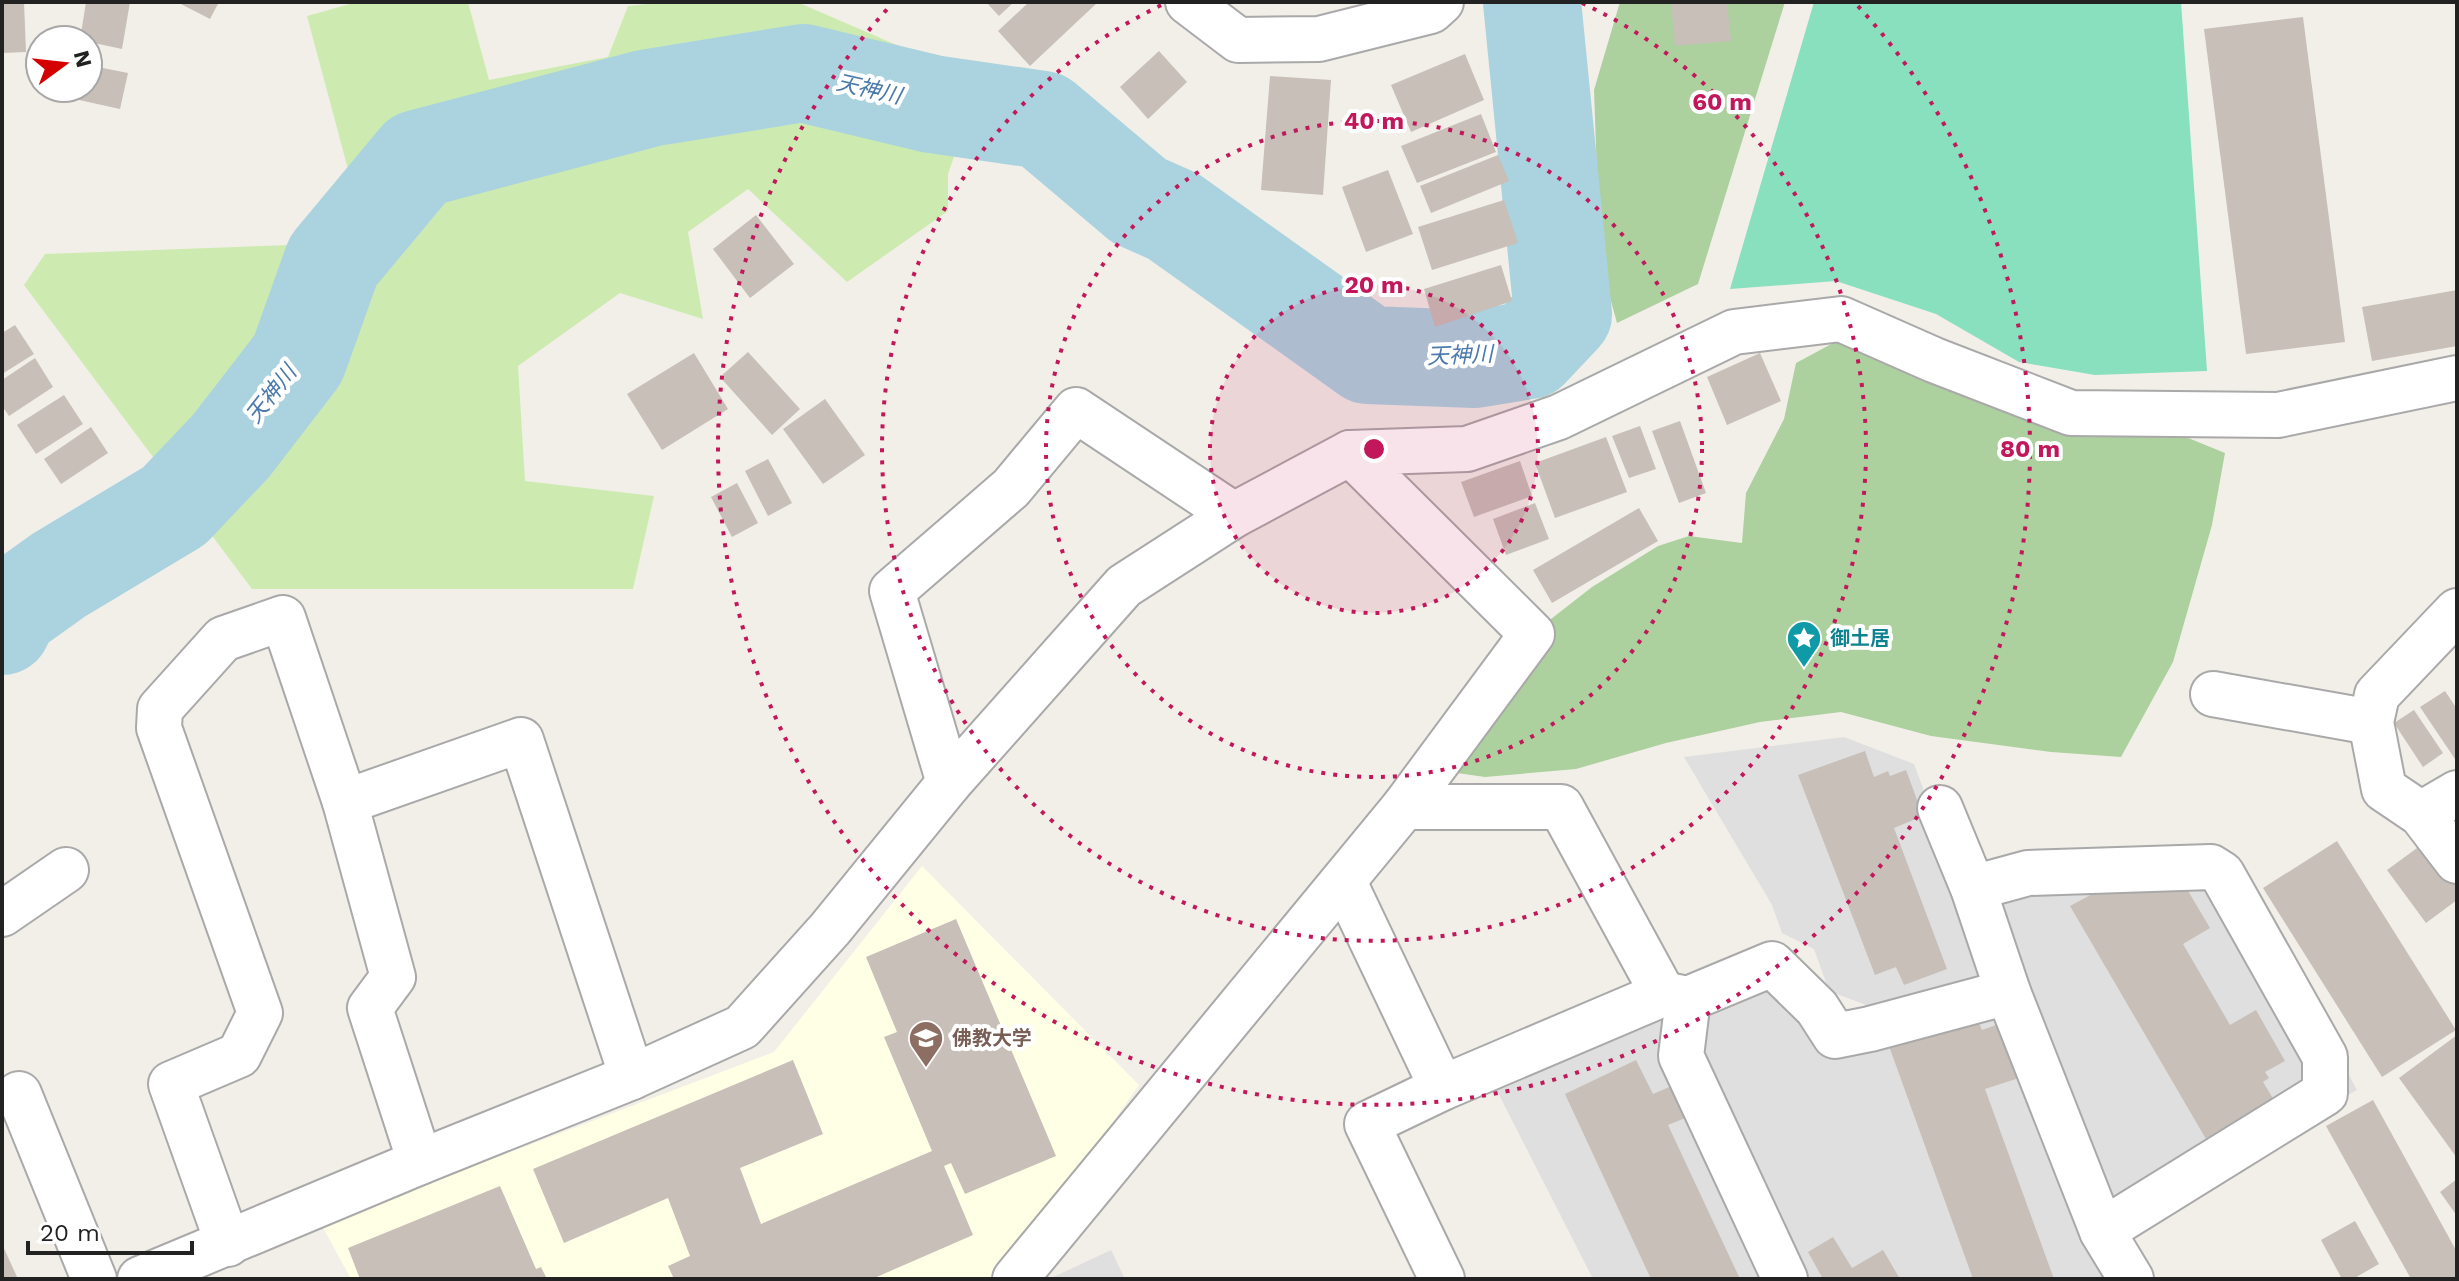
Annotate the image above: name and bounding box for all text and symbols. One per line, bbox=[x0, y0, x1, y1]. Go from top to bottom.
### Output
north arrow bbox=[24, 24, 104, 104]
text: N bbox=[69, 48, 97, 70]
water label: 天神川 bbox=[834, 69, 906, 109]
text: 60 m bbox=[1692, 88, 1752, 116]
text: 40 m bbox=[1344, 107, 1404, 135]
text: 20 m bbox=[1344, 271, 1404, 299]
water label: 天神川 bbox=[1427, 341, 1495, 369]
water label: 天神川 bbox=[241, 359, 302, 428]
centre of rings bbox=[1360, 435, 1388, 463]
text: 80 m bbox=[2000, 435, 2060, 463]
place icon: 御土居 bbox=[1785, 619, 1823, 669]
place label: 御土居 bbox=[1830, 626, 1890, 650]
school or university icon: 佛教大学 bbox=[907, 1019, 945, 1069]
place label: 佛教大学 bbox=[952, 1026, 1032, 1050]
scale bar bbox=[28, 1205, 192, 1255]
text: 20 m bbox=[40, 1219, 100, 1247]

